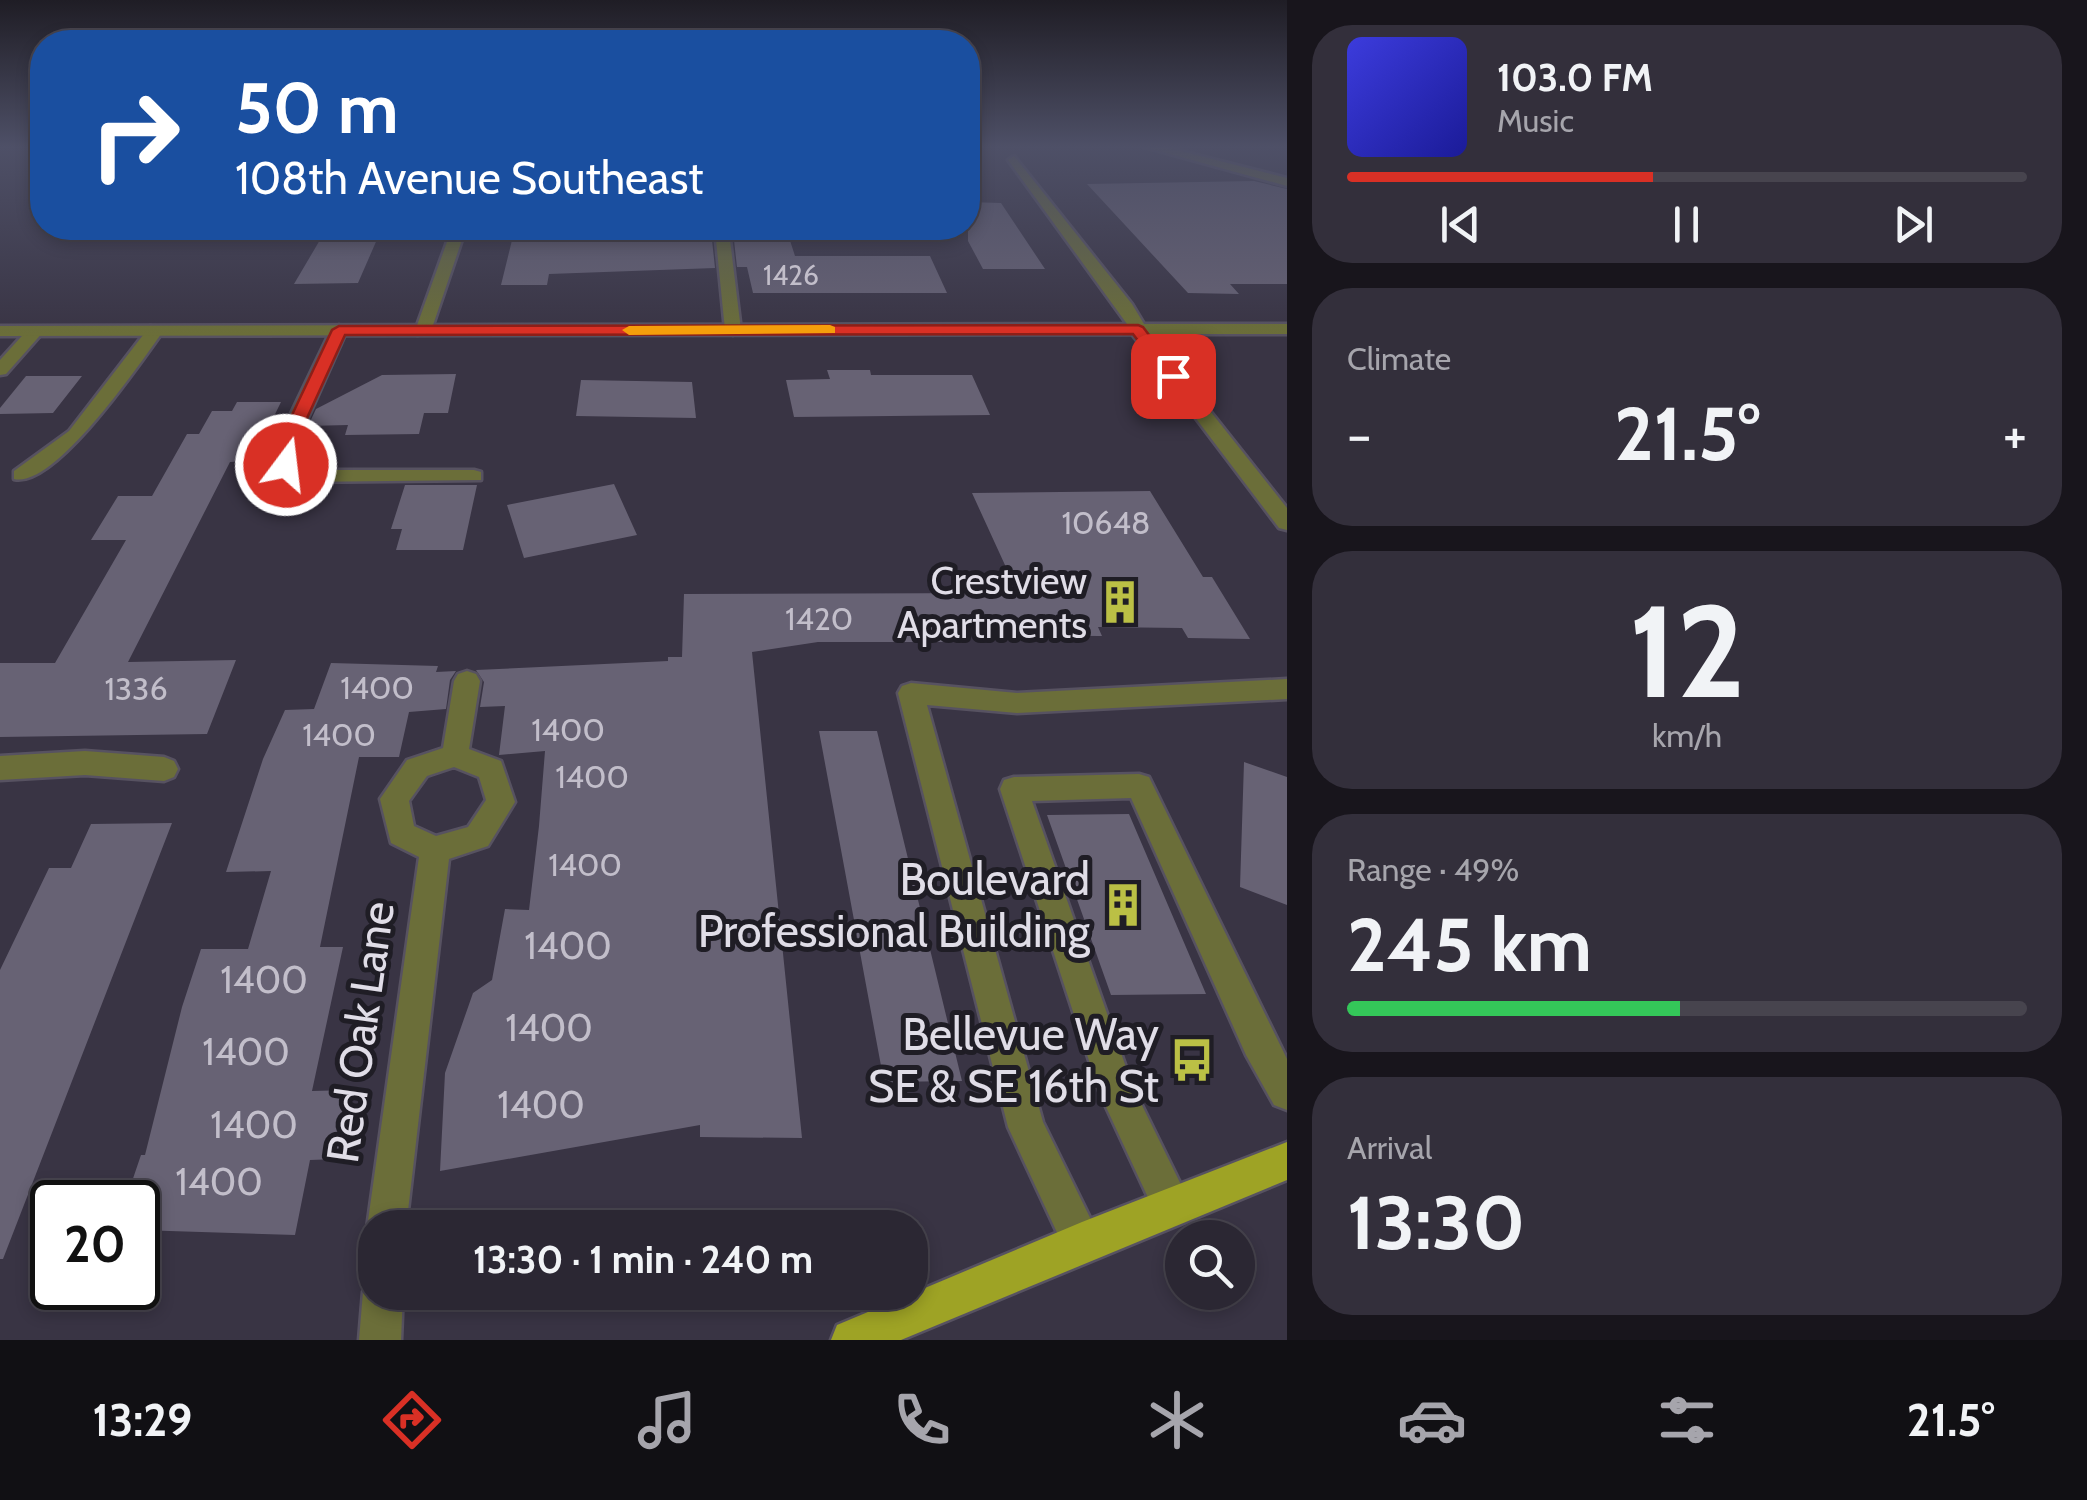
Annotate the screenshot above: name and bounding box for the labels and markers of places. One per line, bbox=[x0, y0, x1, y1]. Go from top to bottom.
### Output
pin bbox=[1131, 334, 1216, 419]
place label: Crestview Apartments bbox=[897, 557, 1087, 648]
building icon: Crestview Apartments bbox=[1096, 578, 1144, 626]
place label: Boulevard Professional Building bbox=[698, 852, 1091, 958]
building icon: Boulevard Professional Building bbox=[1099, 881, 1147, 929]
place label: Bellevue Way SE & SE 16th St bbox=[868, 1007, 1159, 1113]
bus stop icon: Bellevue Way SE & SE 16th St bbox=[1168, 1036, 1216, 1084]

